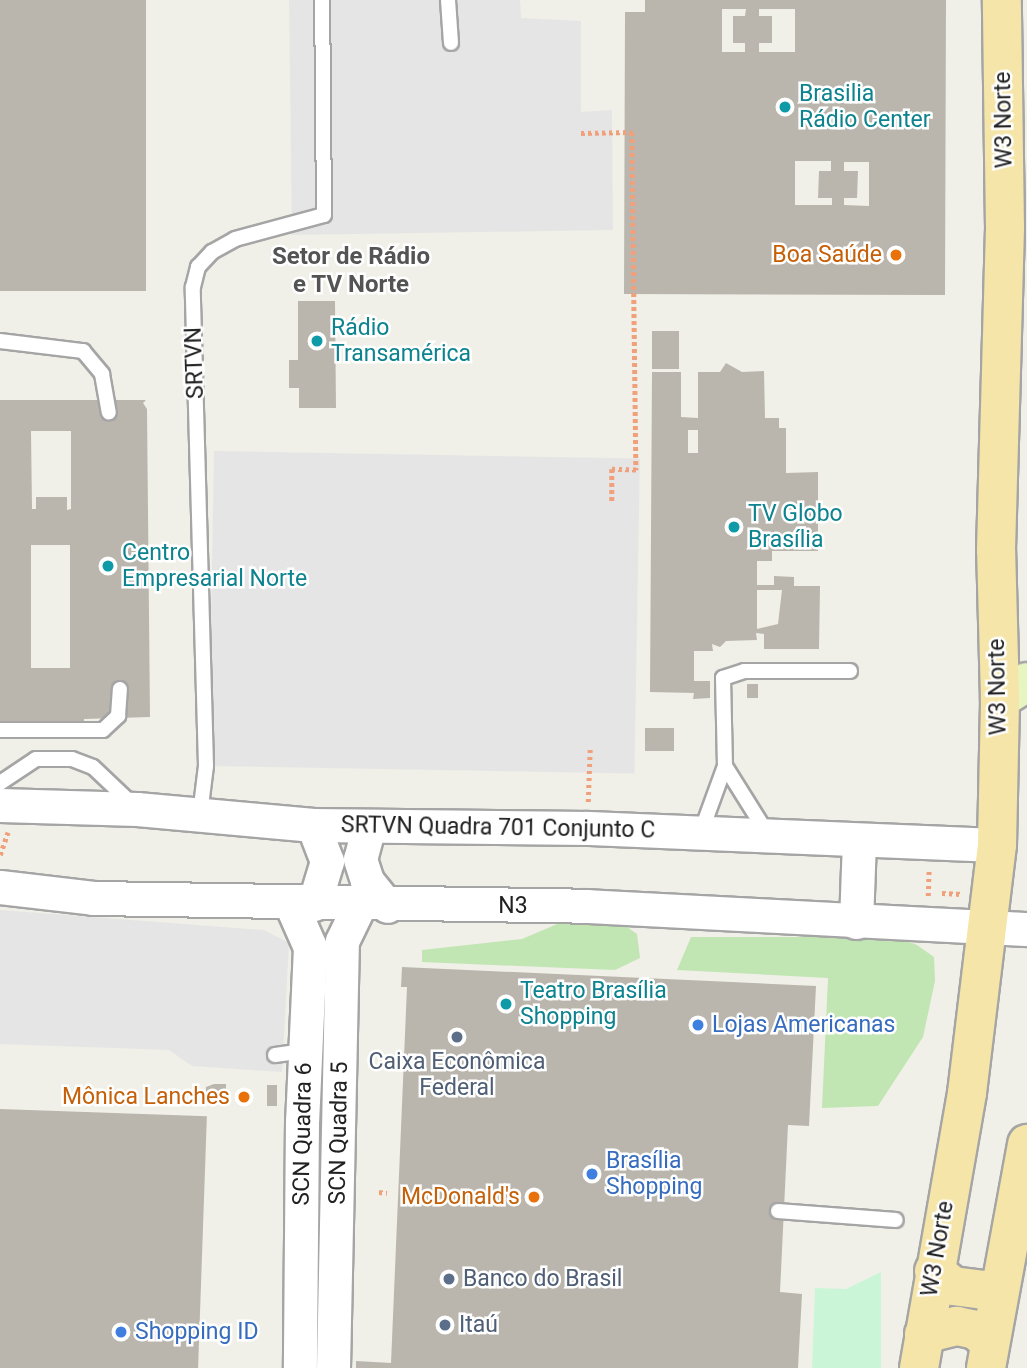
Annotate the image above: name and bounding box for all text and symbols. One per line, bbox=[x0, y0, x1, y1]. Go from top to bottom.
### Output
street label: W3 Norte bbox=[989, 71, 1019, 169]
place label: Brasilia Rádio Center bbox=[799, 80, 930, 134]
marker: Brasilia Rádio Center bbox=[777, 99, 793, 115]
place label: Boa Saúde bbox=[772, 241, 882, 269]
district label: Setor de Rádio e TV Norte bbox=[272, 243, 430, 299]
marker: Boa Saúde bbox=[888, 247, 904, 263]
place label: Rádio Transamérica bbox=[331, 314, 471, 368]
street label: SRTVN bbox=[180, 327, 210, 399]
marker: Rádio Transamérica bbox=[309, 333, 325, 349]
place label: TV Globo Brasília bbox=[748, 500, 843, 554]
marker: TV Globo Brasília bbox=[726, 519, 742, 535]
place label: Centro Empresarial Norte bbox=[122, 539, 307, 593]
marker: Centro Empresarial Norte bbox=[100, 558, 116, 574]
street label: W3 Norte bbox=[983, 638, 1013, 736]
street label: SRTVN Quadra 701 Conjunto C bbox=[341, 811, 655, 845]
street label: N3 bbox=[498, 892, 528, 920]
place label: Teatro Brasília Shopping bbox=[520, 977, 667, 1031]
marker: Teatro Brasília Shopping bbox=[498, 996, 514, 1012]
place label: Lojas Americanas bbox=[712, 1011, 895, 1039]
marker: Lojas Americanas bbox=[690, 1017, 706, 1033]
marker: Caixa Econômica Federal bbox=[449, 1029, 465, 1045]
place label: Caixa Econômica Federal bbox=[369, 1048, 545, 1102]
street label: SCN Quadra 5 bbox=[324, 1061, 354, 1205]
street label: SCN Quadra 6 bbox=[288, 1062, 318, 1206]
place label: Mônica Lanches bbox=[62, 1083, 230, 1111]
marker: Mônica Lanches bbox=[236, 1089, 252, 1105]
place label: Brasília Shopping bbox=[606, 1147, 702, 1201]
marker: Brasília Shopping bbox=[584, 1166, 600, 1182]
place label: McDonald's bbox=[401, 1183, 520, 1211]
marker: McDonald's bbox=[526, 1189, 542, 1205]
street label: W3 Norte bbox=[916, 1199, 960, 1299]
place label: Banco do Brasil bbox=[463, 1265, 622, 1293]
marker: Banco do Brasil bbox=[441, 1271, 457, 1287]
place label: Itaú bbox=[459, 1311, 498, 1339]
marker: Itaú bbox=[437, 1317, 453, 1333]
place label: Shopping ID bbox=[135, 1318, 259, 1346]
marker: Shopping ID bbox=[113, 1324, 129, 1340]

